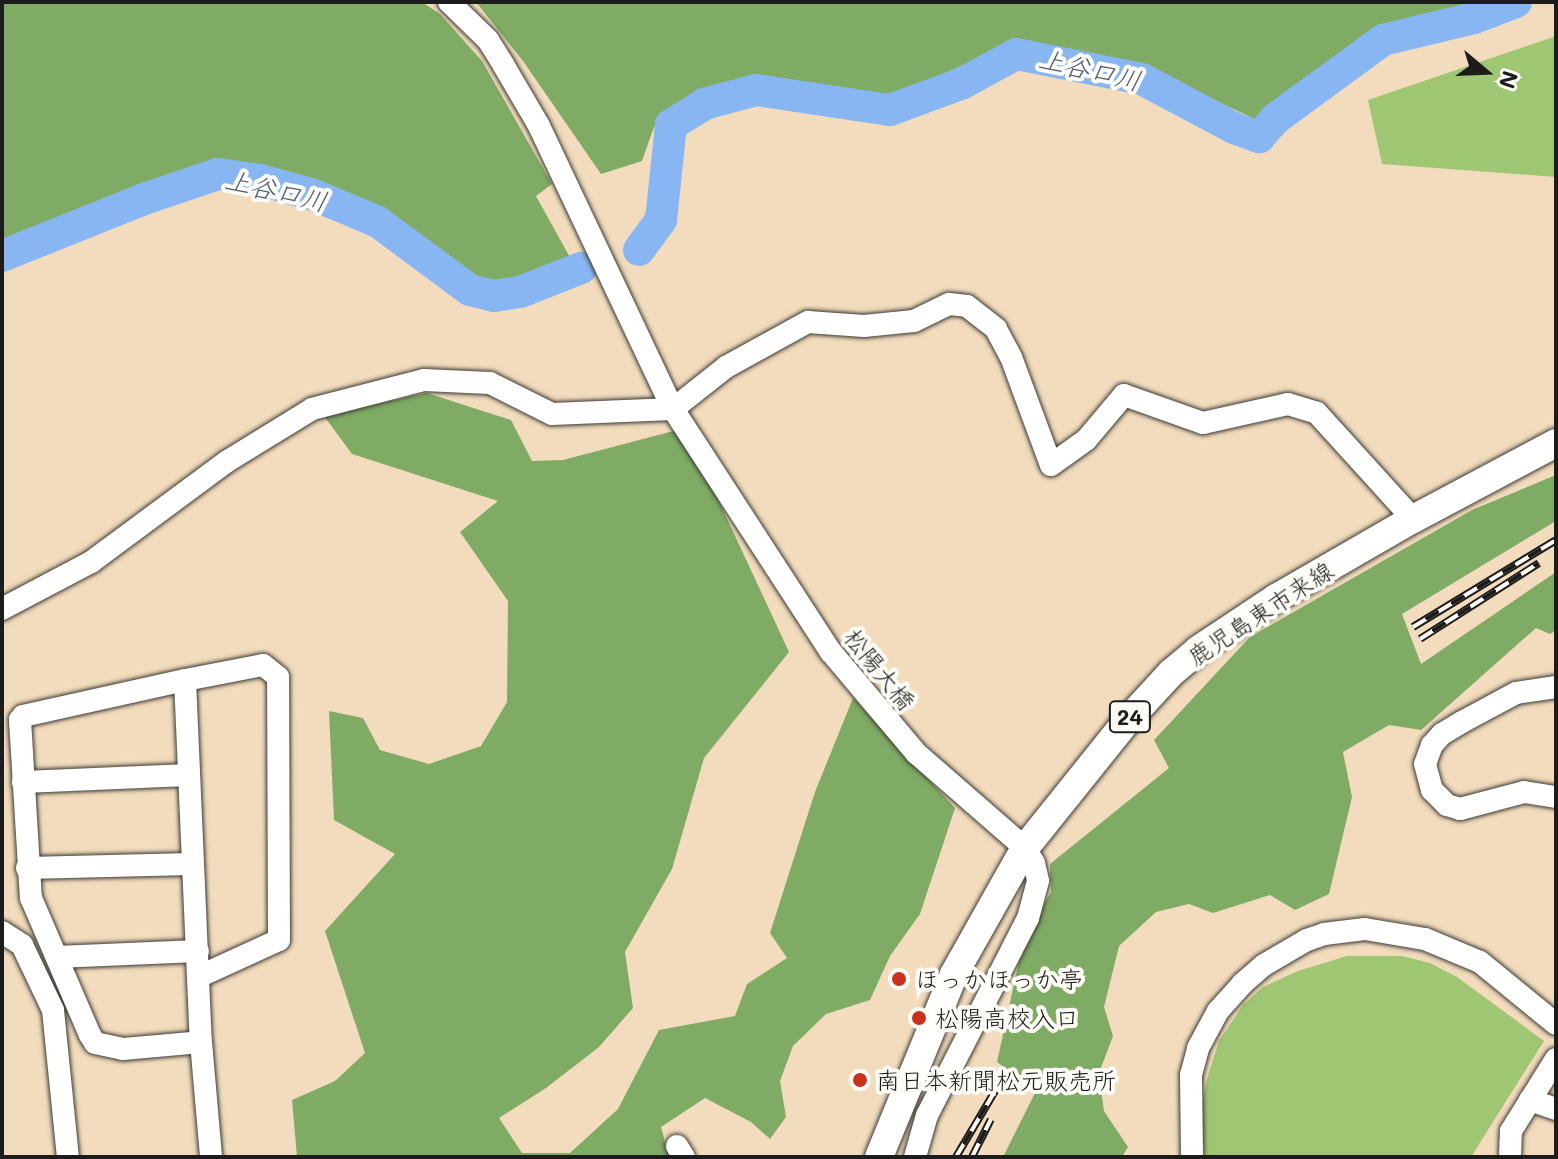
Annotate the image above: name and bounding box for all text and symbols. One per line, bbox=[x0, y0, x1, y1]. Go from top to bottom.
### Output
north arrow bbox=[1446, 32, 1526, 112]
water label: 上谷口川 bbox=[1036, 43, 1144, 97]
text: N bbox=[1493, 67, 1526, 93]
water label: 上谷口川 bbox=[222, 164, 330, 218]
street label: 鹿児島東市来線 bbox=[1182, 555, 1338, 671]
street label: 松陽大橋 bbox=[839, 623, 921, 715]
road number: 24 bbox=[1108, 699, 1152, 735]
place label: ほっかほっか亭 bbox=[915, 965, 1083, 993]
marker: ほっかほっか亭 bbox=[890, 970, 908, 988]
place label: 松陽高校入口 bbox=[935, 1004, 1079, 1032]
marker: 松陽高校入口 bbox=[910, 1009, 928, 1027]
place label: 南日本新聞松元販売所 bbox=[876, 1066, 1116, 1094]
marker: 南日本新聞松元販売所 bbox=[851, 1071, 869, 1089]

